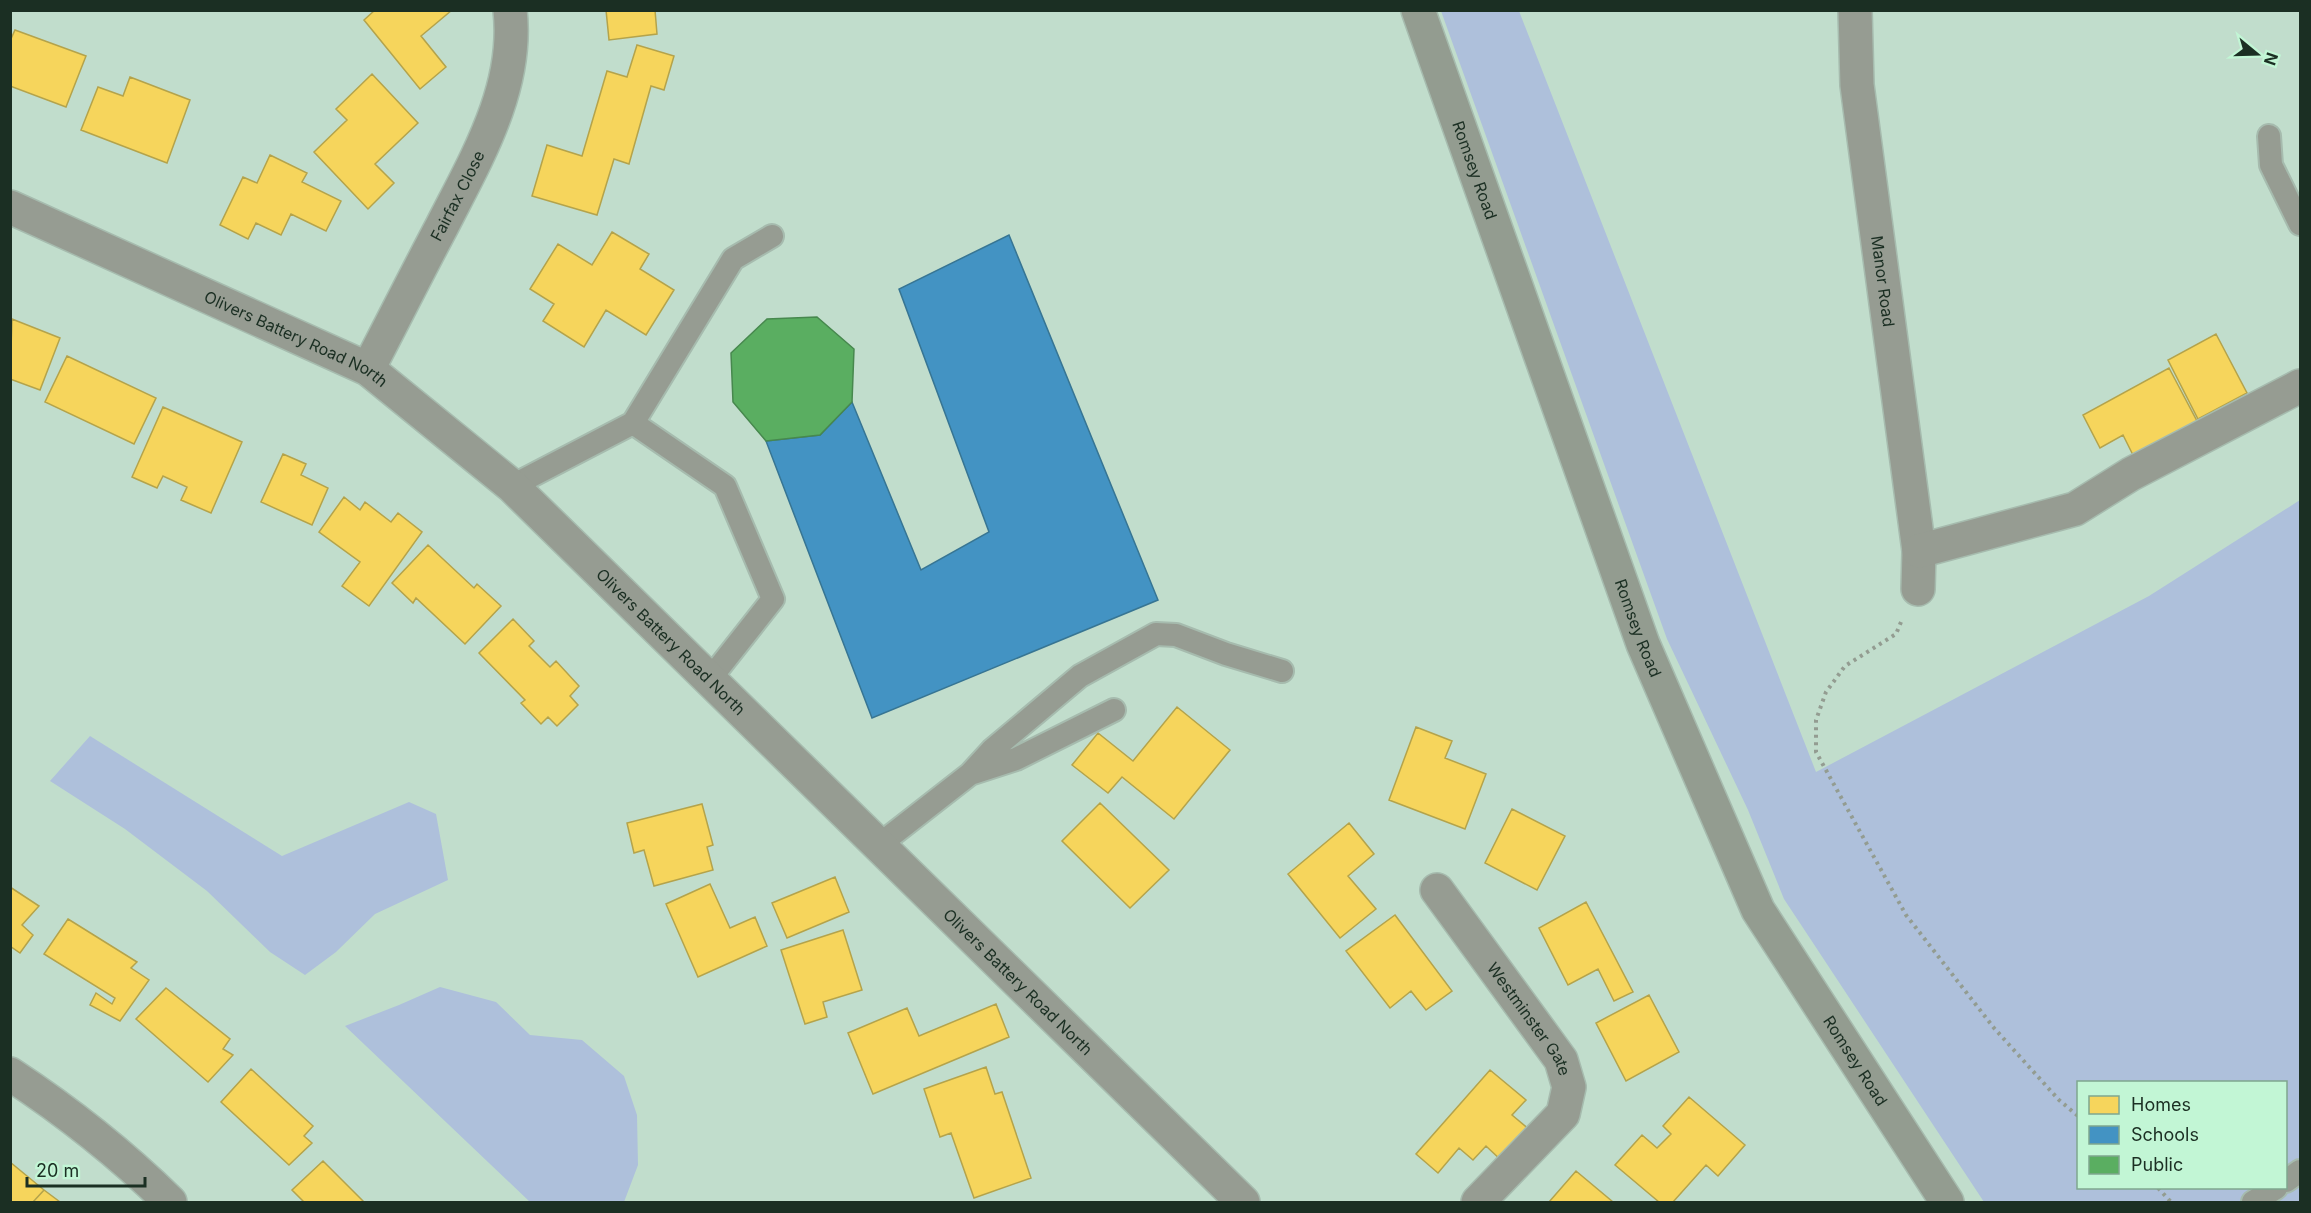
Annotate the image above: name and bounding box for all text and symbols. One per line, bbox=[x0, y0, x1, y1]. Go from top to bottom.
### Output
north arrow bbox=[2227, 24, 2287, 84]
text: N bbox=[2260, 50, 2283, 68]
street label: Romsey Road bbox=[1448, 118, 1502, 222]
street label: Fairfax Close bbox=[426, 147, 489, 244]
street label: Manor Road bbox=[1867, 235, 1899, 328]
street label: Olivers Battery Road North bbox=[201, 286, 392, 391]
street label: Olivers Battery Road North bbox=[592, 564, 750, 719]
street label: Romsey Road bbox=[1611, 576, 1666, 680]
street label: Olivers Battery Road North bbox=[939, 904, 1097, 1059]
street label: Westminster Gate bbox=[1483, 958, 1575, 1078]
street label: Romsey Road bbox=[1819, 1012, 1892, 1109]
legend bbox=[2077, 1081, 2287, 1189]
text: Homes bbox=[2131, 1094, 2191, 1115]
text: Schools bbox=[2131, 1124, 2199, 1145]
scale bar bbox=[27, 1150, 146, 1188]
text: Public bbox=[2131, 1154, 2183, 1175]
text: 20 m bbox=[36, 1160, 79, 1181]

